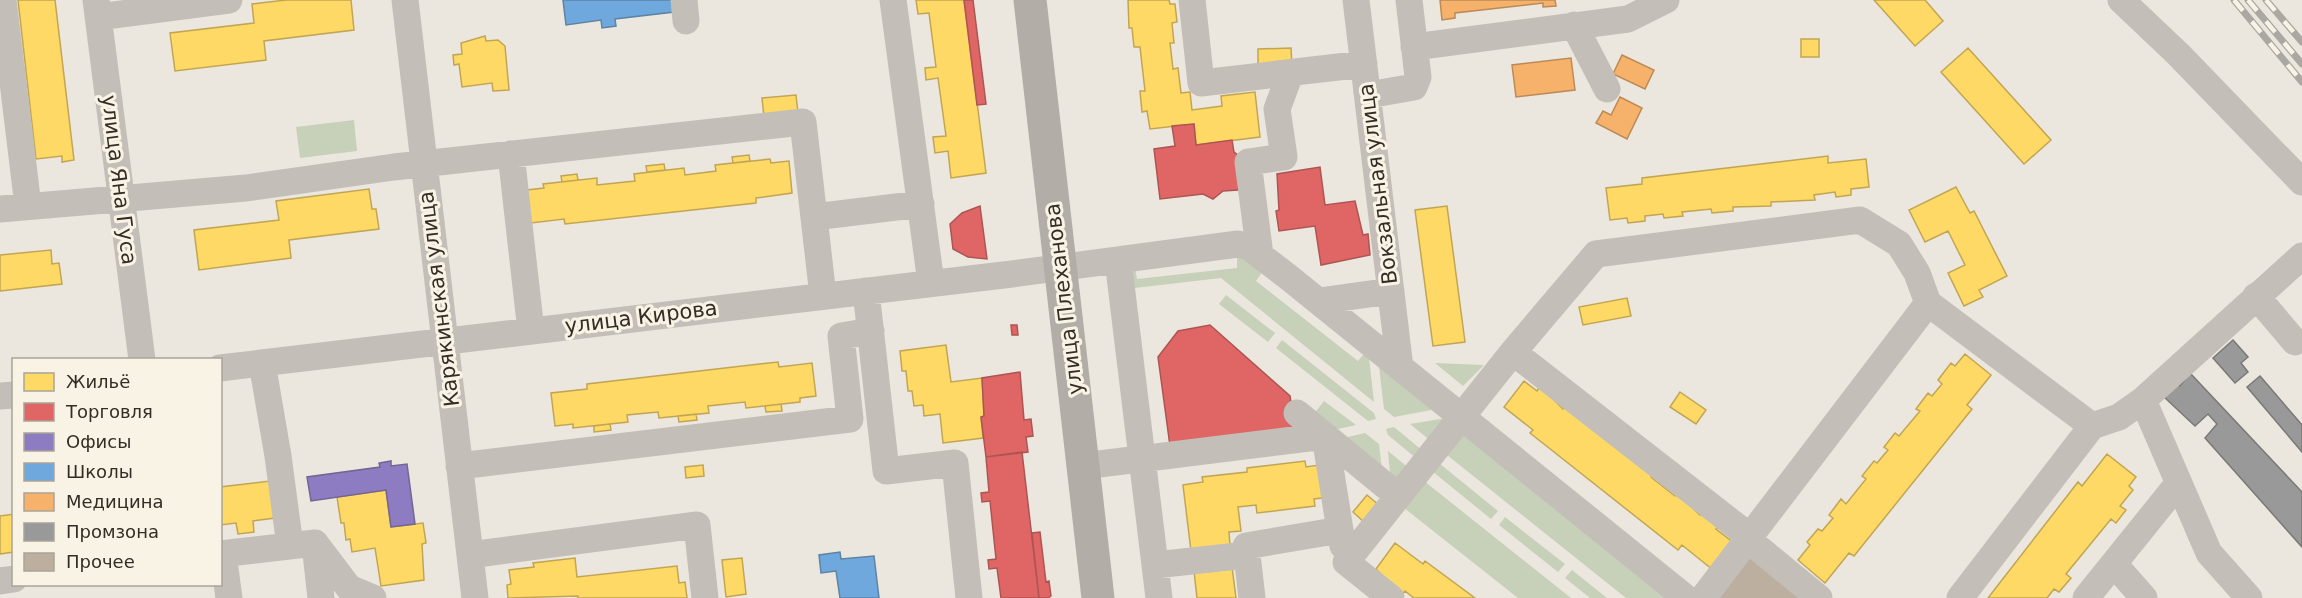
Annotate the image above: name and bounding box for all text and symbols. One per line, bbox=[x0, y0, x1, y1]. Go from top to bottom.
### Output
street label: Вокзальная улица bbox=[1354, 82, 1402, 286]
street label: улица Яна Гуса bbox=[97, 94, 141, 266]
street label: Карякинская улица bbox=[414, 190, 464, 408]
street label: улица Плеханова bbox=[1040, 202, 1088, 396]
street label: улица Кирова bbox=[563, 296, 719, 338]
legend bbox=[12, 358, 222, 586]
text: Жильё bbox=[66, 371, 130, 392]
text: Торговля bbox=[65, 401, 153, 422]
text: Офисы bbox=[66, 431, 131, 452]
text: Школы bbox=[66, 461, 133, 482]
text: Медицина bbox=[66, 491, 164, 512]
text: Промзона bbox=[66, 521, 159, 542]
text: Прочее bbox=[66, 551, 135, 572]

